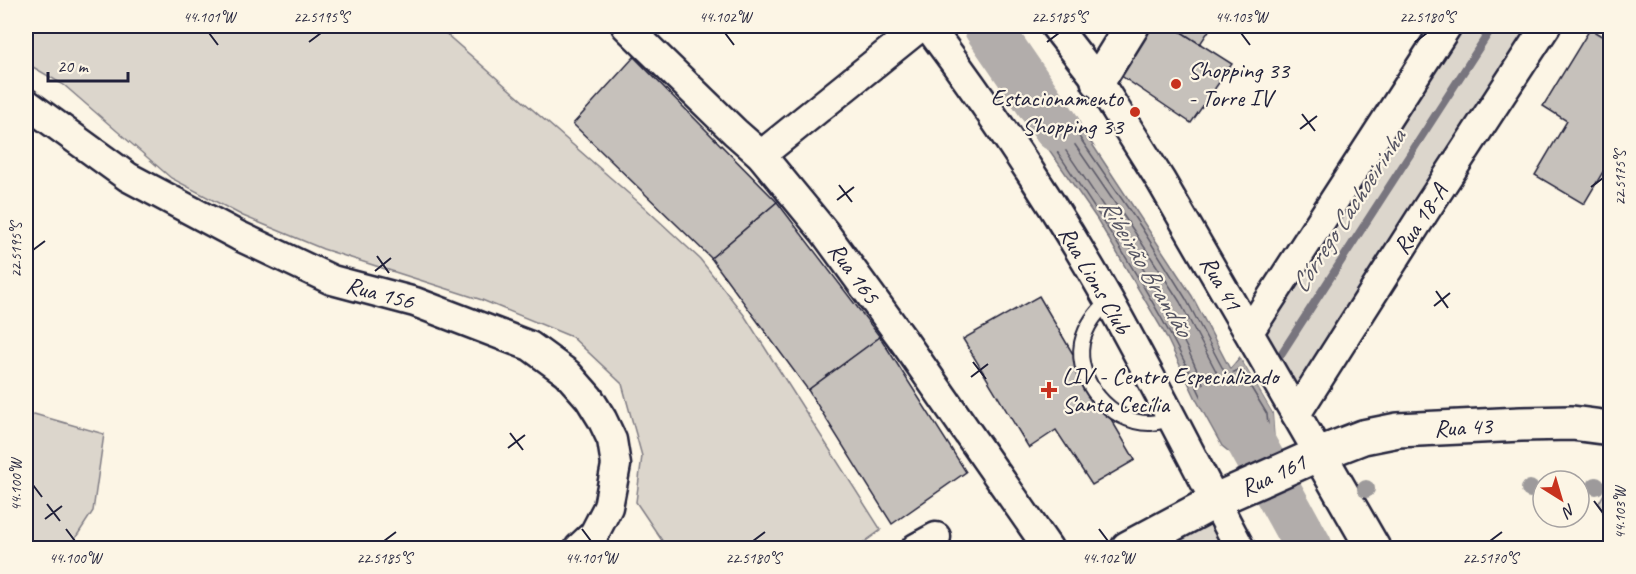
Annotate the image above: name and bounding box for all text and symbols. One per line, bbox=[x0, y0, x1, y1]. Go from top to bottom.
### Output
text: 44.101°W bbox=[183, 8, 238, 27]
text: 22.5195°S bbox=[293, 8, 351, 27]
text: 44.102°W bbox=[699, 8, 754, 27]
text: 22.5185°S bbox=[1031, 8, 1089, 27]
text: 44.103°W bbox=[1215, 8, 1270, 27]
text: 22.5180°S bbox=[1399, 8, 1457, 27]
scale bar bbox=[48, 45, 128, 83]
text: 20 m bbox=[57, 55, 90, 77]
place label: Shopping 33 - Torre IV bbox=[1188, 55, 1291, 113]
marker: Shopping 33 - Torre IV bbox=[1169, 77, 1183, 91]
place label: Estacionamento Shopping 33 bbox=[991, 83, 1125, 141]
marker: Estacionamento Shopping 33 bbox=[1128, 105, 1142, 119]
water label: Córrego Cachoeirinha bbox=[1283, 121, 1414, 299]
text: 22.5175°S bbox=[1611, 148, 1630, 206]
street label: Rua 18-A bbox=[1386, 177, 1454, 260]
water label: Ribeirão Brandão bbox=[1092, 192, 1202, 345]
text: 22.5195°S bbox=[7, 220, 26, 278]
street label: Rua Lions Club bbox=[1052, 221, 1139, 341]
street label: Rua 165 bbox=[822, 236, 887, 311]
street label: Rua 41 bbox=[1193, 250, 1249, 317]
street label: Rua 156 bbox=[343, 270, 418, 317]
place label: LIV - Centro Especializado Santa Cecília bbox=[1062, 361, 1281, 419]
marker: LIV - Centro Especializado Santa Cecília bbox=[1040, 381, 1058, 399]
street label: Rua 43 bbox=[1433, 410, 1495, 443]
street label: Rua 161 bbox=[1235, 446, 1312, 503]
text: 44.100°W bbox=[7, 456, 26, 511]
north arrow bbox=[1531, 469, 1591, 529]
text: 44.103°W bbox=[1611, 484, 1630, 539]
text: N bbox=[1557, 499, 1579, 523]
text: 44.100°W bbox=[49, 549, 104, 568]
text: 22.5185°S bbox=[356, 549, 414, 568]
text: 44.101°W bbox=[565, 549, 620, 568]
text: 22.5180°S bbox=[725, 549, 783, 568]
text: 44.102°W bbox=[1082, 549, 1137, 568]
text: 22.5170°S bbox=[1462, 549, 1520, 568]

